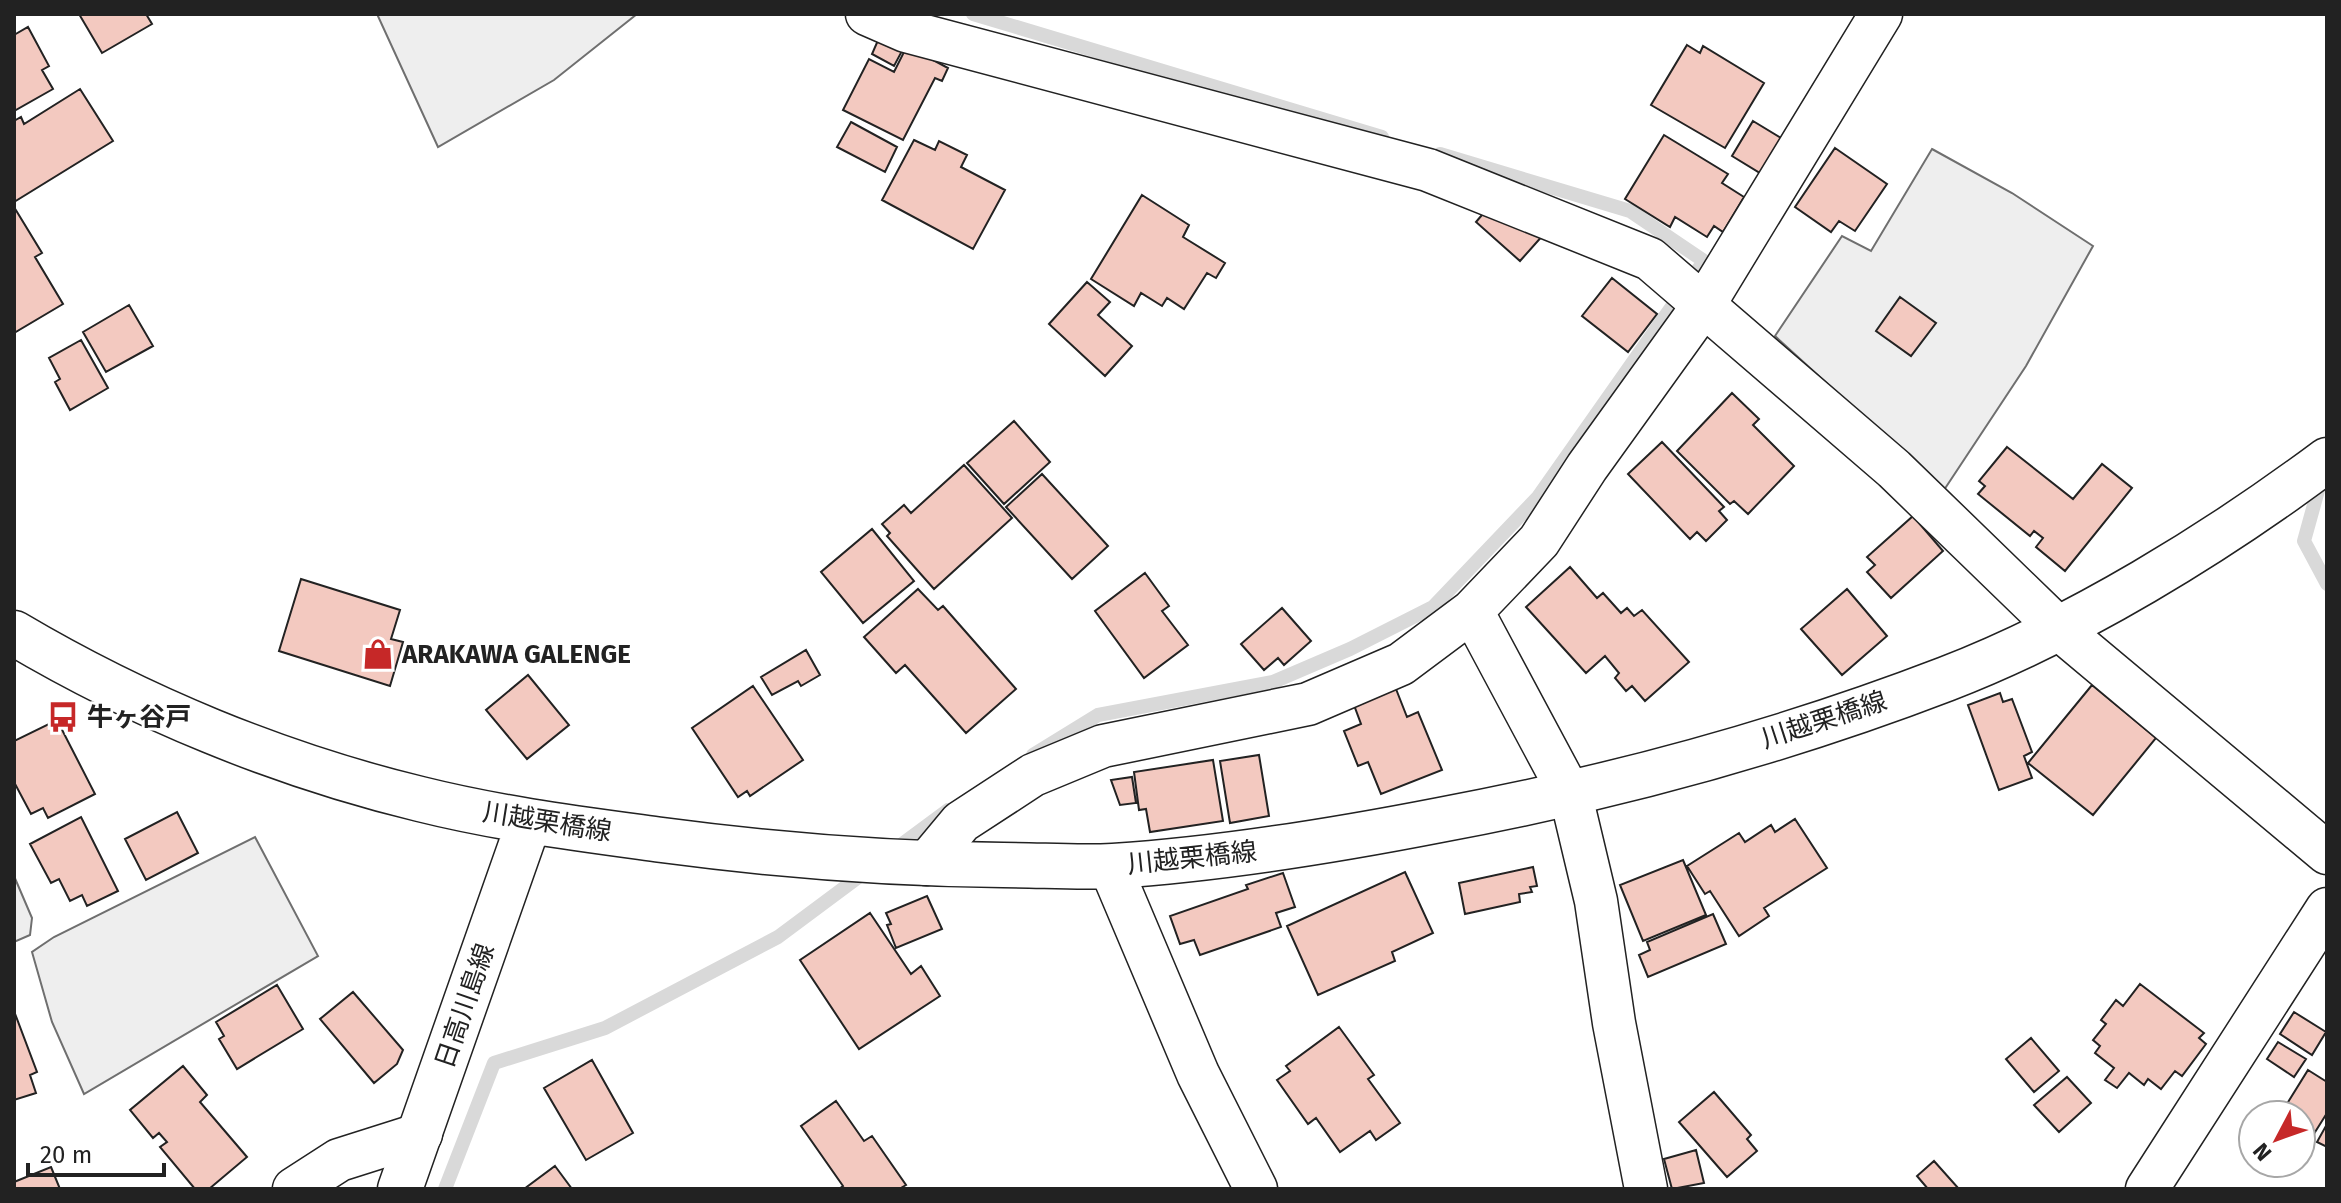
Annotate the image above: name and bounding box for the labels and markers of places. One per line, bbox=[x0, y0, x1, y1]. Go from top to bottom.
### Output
shop icon: ARAKAWA GALENGE bbox=[361, 637, 395, 671]
place label: ARAKAWA GALENGE bbox=[401, 639, 631, 670]
bus stop icon: 牛ヶ谷戸 bbox=[46, 700, 80, 734]
place label: 牛ヶ谷戸 bbox=[87, 702, 191, 733]

